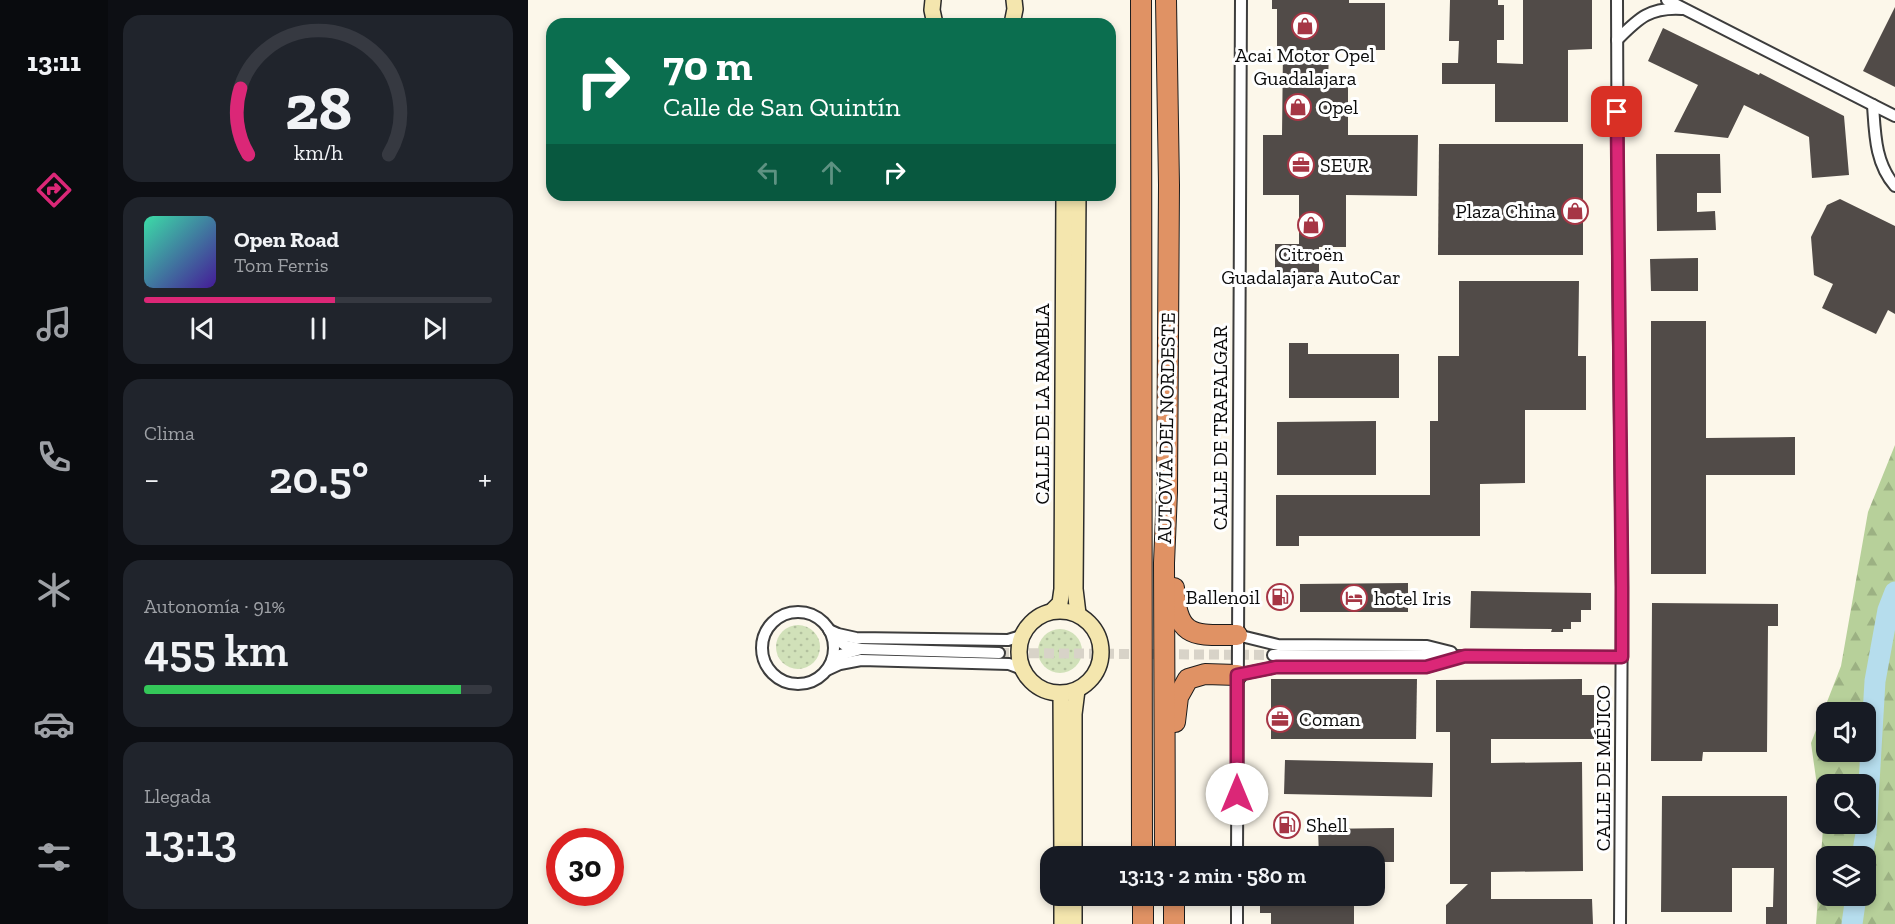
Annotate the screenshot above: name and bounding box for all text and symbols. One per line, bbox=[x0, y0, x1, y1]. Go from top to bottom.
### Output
shop icon: Acai Motor Opel Guadalajara bbox=[1290, 11, 1320, 41]
text: 70 m bbox=[663, 40, 753, 91]
icon: right bbox=[564, 42, 642, 120]
place label: Acai Motor Opel Guadalajara bbox=[1235, 43, 1375, 90]
text: 13:11 bbox=[27, 46, 81, 78]
text: 28 bbox=[284, 71, 352, 146]
pin bbox=[1591, 86, 1642, 137]
text: Calle de San Quintín bbox=[663, 91, 900, 123]
shop icon: Opel bbox=[1283, 92, 1313, 122]
place label: Opel bbox=[1318, 95, 1358, 119]
icon: arrive bbox=[1600, 95, 1633, 128]
text: km/h bbox=[294, 141, 342, 166]
office icon: SEUR bbox=[1286, 150, 1316, 180]
place label: SEUR bbox=[1320, 153, 1370, 177]
icon: left bbox=[752, 156, 785, 189]
icon: ahead bbox=[815, 156, 848, 189]
icon: right bbox=[878, 156, 911, 189]
icon: directions bbox=[33, 169, 75, 211]
shop icon: Plaza China bbox=[1560, 196, 1590, 226]
place label: Plaza China bbox=[1455, 199, 1556, 223]
shop icon: Citroën Guadalajara AutoCar bbox=[1296, 210, 1326, 240]
text: Open Road bbox=[234, 226, 339, 253]
place label: Citroën Guadalajara AutoCar bbox=[1221, 242, 1401, 289]
text: Tom Ferris bbox=[234, 253, 329, 277]
icon: music bbox=[33, 303, 75, 345]
street label: CALLE DE LA RAMBLA bbox=[1030, 303, 1054, 504]
icon: previous bbox=[186, 312, 219, 345]
icon: pause bbox=[302, 312, 335, 345]
icon: next bbox=[418, 312, 451, 345]
street label: AUTOVÍA DEL NORDESTE bbox=[1152, 312, 1180, 544]
street label: CALLE DE TRAFALGAR bbox=[1208, 325, 1232, 530]
text: Clima bbox=[144, 421, 195, 445]
icon: phone bbox=[33, 436, 75, 478]
text: 20.5° bbox=[269, 451, 369, 505]
text: − bbox=[144, 459, 159, 498]
text: + bbox=[478, 459, 492, 498]
icon: climate bbox=[33, 569, 75, 611]
fuel station icon: Ballenoil bbox=[1265, 582, 1295, 612]
hotel icon: hotel Iris bbox=[1339, 583, 1369, 613]
place label: Ballenoil bbox=[1186, 585, 1260, 609]
place label: hotel Iris bbox=[1374, 586, 1451, 610]
text: Autonomía · 91% bbox=[144, 594, 285, 618]
text: 455 km bbox=[144, 624, 288, 678]
street label: CALLE DE MÉJICO bbox=[1591, 685, 1615, 851]
map controls bbox=[1816, 702, 1876, 906]
button: sound bbox=[1816, 702, 1876, 762]
icon: car bbox=[33, 703, 75, 745]
office icon: Coman bbox=[1265, 704, 1295, 734]
place label: Coman bbox=[1299, 707, 1361, 731]
position arrow bbox=[1205, 762, 1269, 826]
button: search bbox=[1816, 774, 1876, 834]
text: Llegada bbox=[144, 784, 211, 808]
fuel station icon: Shell bbox=[1272, 810, 1302, 840]
place label: Shell bbox=[1306, 813, 1348, 837]
text: 13:13 bbox=[144, 814, 237, 868]
speed limit sign: 30 bbox=[546, 828, 624, 906]
icon: filters bbox=[33, 836, 75, 878]
button: layers bbox=[1816, 846, 1876, 906]
text: 13:13 · 2 min · 580 m bbox=[1119, 862, 1306, 889]

